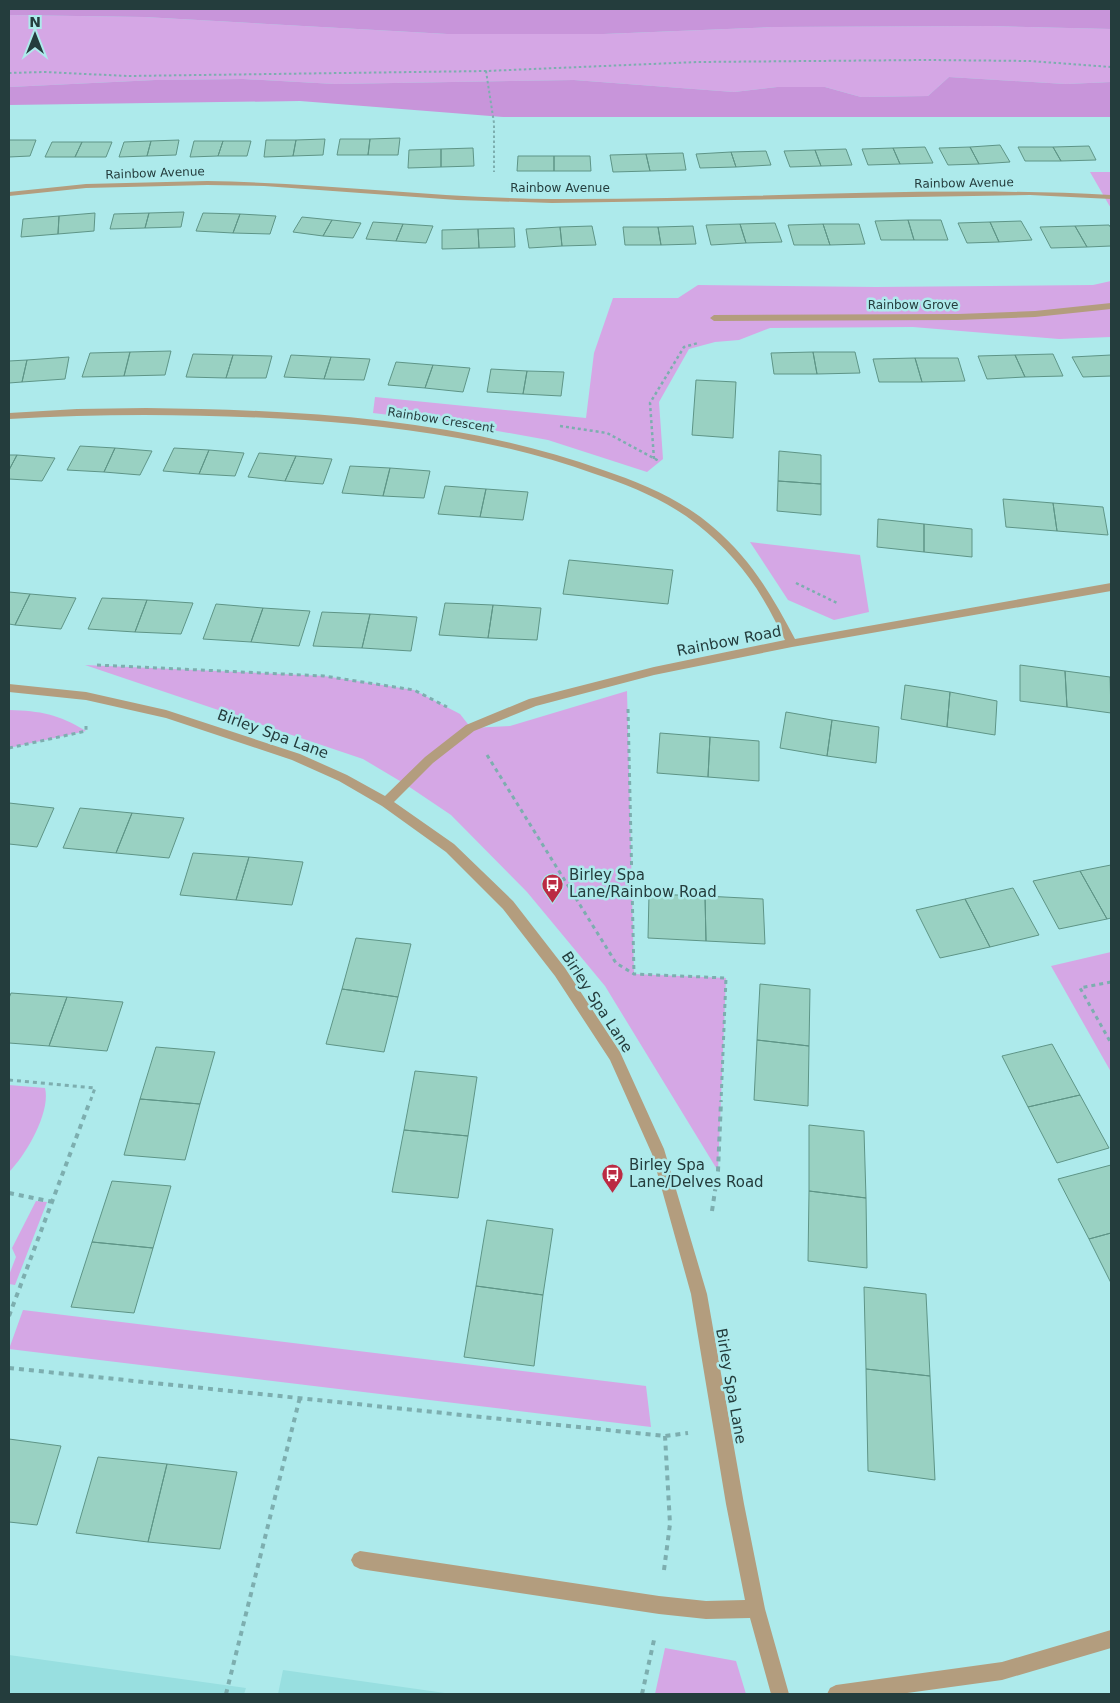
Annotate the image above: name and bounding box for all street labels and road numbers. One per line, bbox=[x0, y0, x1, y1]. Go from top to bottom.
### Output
street label: Rainbow Avenue bbox=[105, 164, 205, 182]
street label: Rainbow Avenue bbox=[914, 175, 1014, 191]
street label: Rainbow Avenue bbox=[510, 181, 610, 195]
street label: Rainbow Grove bbox=[868, 298, 958, 312]
street label: Rainbow Crescent bbox=[387, 405, 496, 435]
street label: Rainbow Road bbox=[675, 622, 783, 660]
street label: Birley Spa Lane bbox=[215, 706, 331, 762]
street label: Birley Spa Lane bbox=[558, 948, 636, 1056]
street label: Birley Spa Lane bbox=[712, 1327, 750, 1445]

